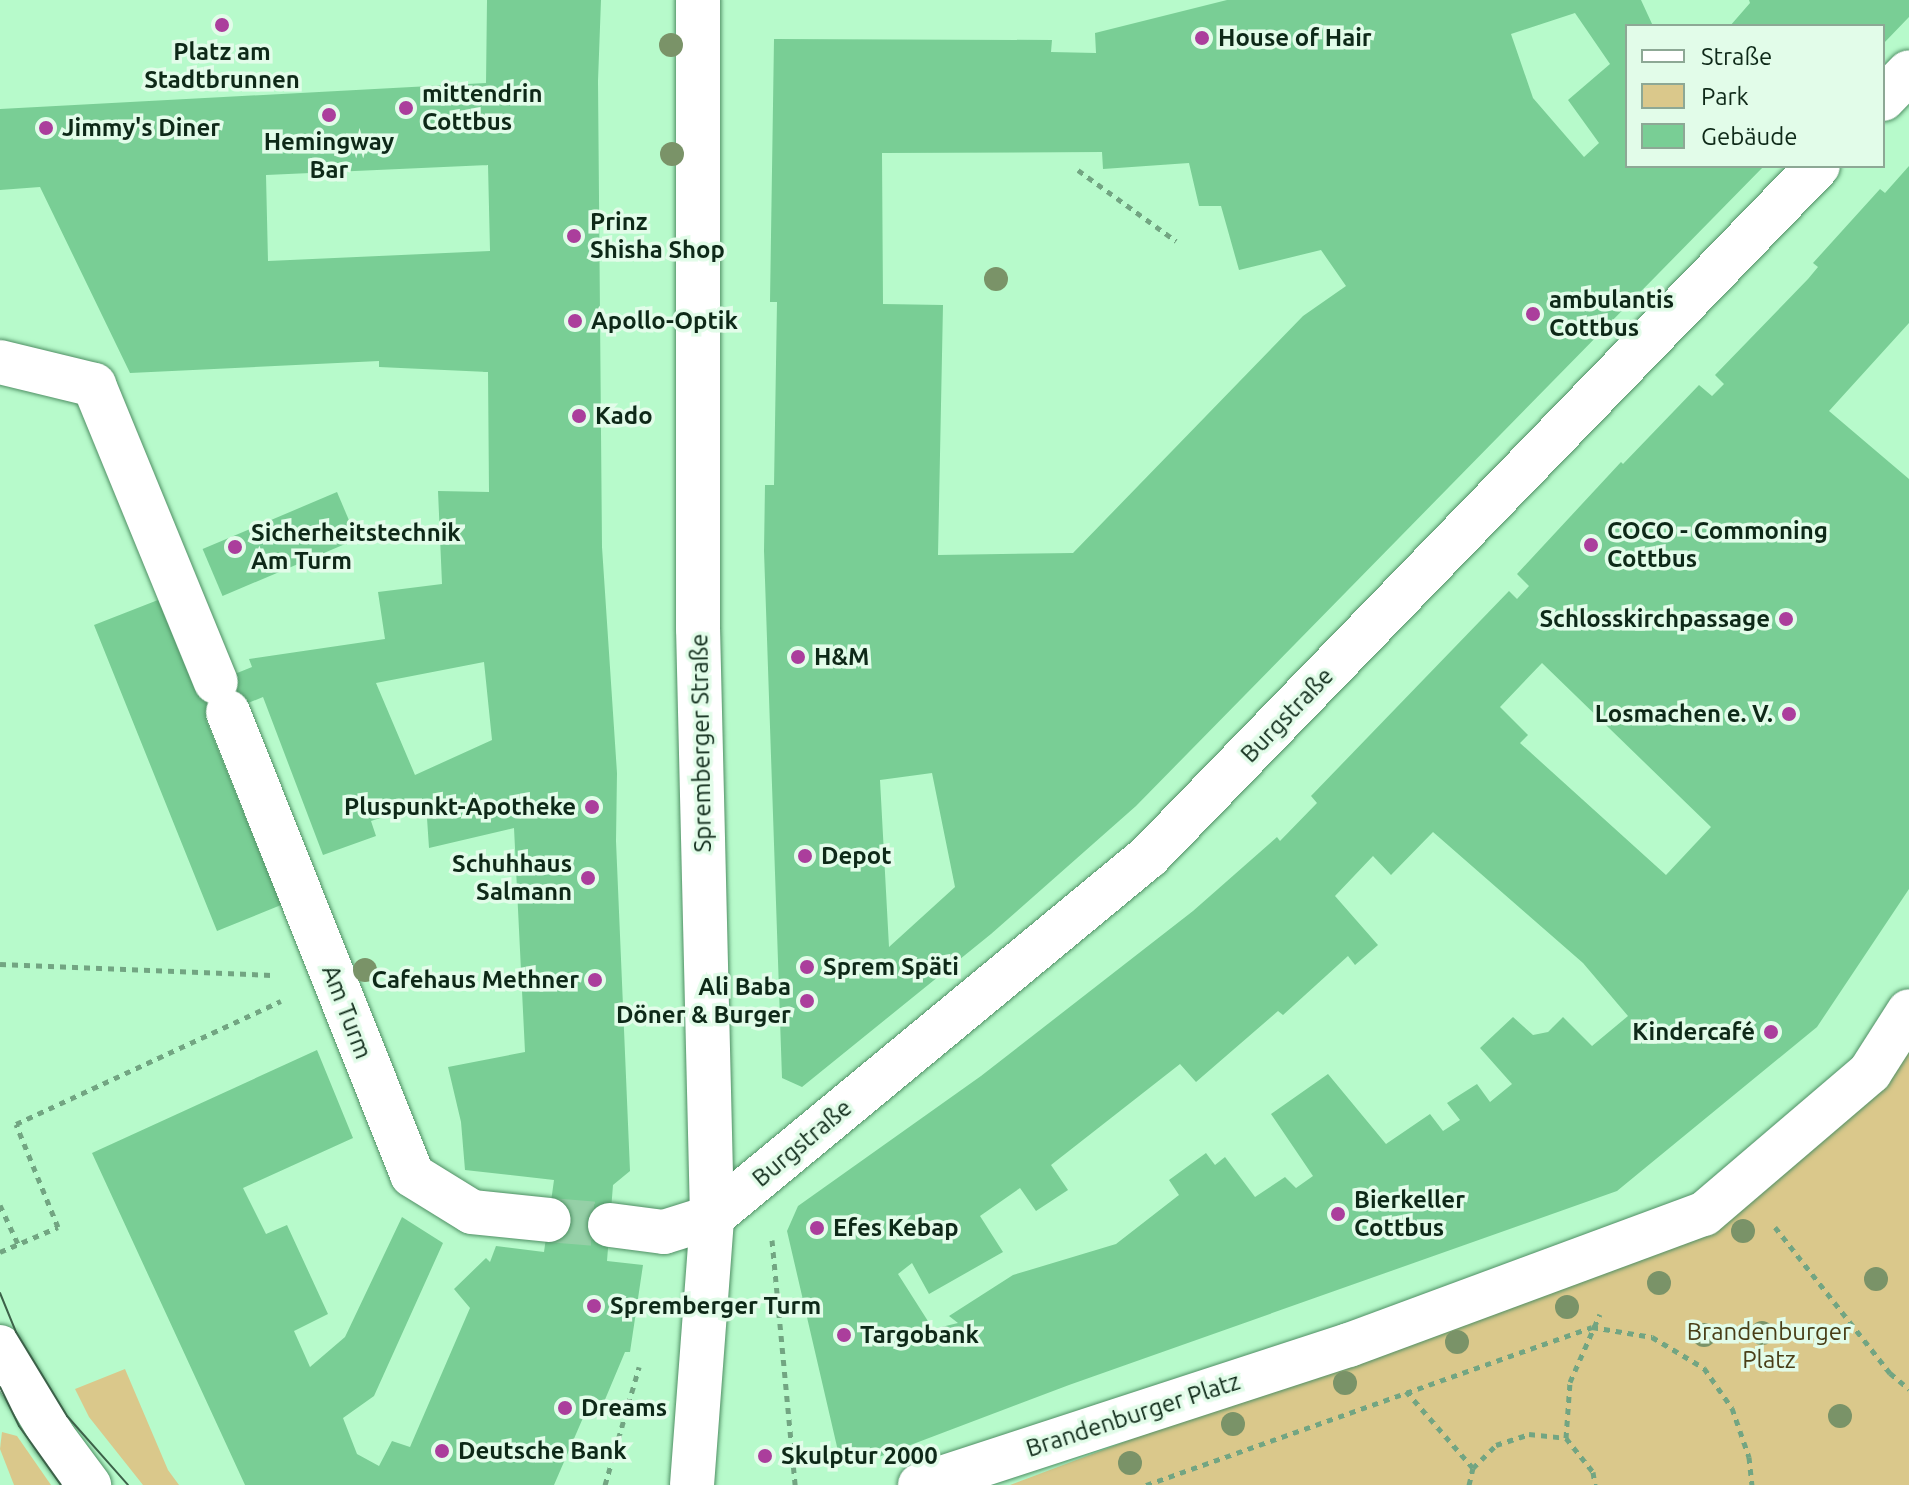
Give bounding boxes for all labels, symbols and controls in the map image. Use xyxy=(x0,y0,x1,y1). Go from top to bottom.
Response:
marker: Platz am Stadtbrunnen xyxy=(213,16,231,34)
place label: House of Hair xyxy=(1218,24,1372,52)
legend xyxy=(1625,24,1885,168)
marker: House of Hair xyxy=(1193,29,1211,47)
place label: Platz am Stadtbrunnen xyxy=(144,38,300,94)
text: Straße xyxy=(1701,43,1772,70)
place label: mittendrin Cottbus xyxy=(422,80,542,136)
text: Park xyxy=(1701,83,1749,110)
marker: mittendrin Cottbus xyxy=(397,99,415,117)
marker: Hemingway Bar xyxy=(320,106,338,124)
place label: Jimmy's Diner xyxy=(62,114,220,142)
marker: Jimmy's Diner xyxy=(37,119,55,137)
text: Gebäude xyxy=(1701,123,1798,150)
place label: Hemingway Bar xyxy=(264,128,394,184)
place label: Prinz Shisha Shop xyxy=(590,208,725,264)
marker: Prinz Shisha Shop xyxy=(565,227,583,245)
place label: ambulantis Cottbus xyxy=(1549,286,1674,342)
marker: ambulantis Cottbus xyxy=(1524,305,1542,323)
place label: Apollo-Optik xyxy=(591,307,738,335)
marker: Apollo-Optik xyxy=(566,312,584,330)
place label: Kado xyxy=(595,402,653,430)
marker: Kado xyxy=(570,407,588,425)
place label: COCO - Commoning Cottbus xyxy=(1607,517,1828,573)
place label: Sicherheitstechnik Am Turm xyxy=(251,519,461,575)
marker: COCO - Commoning Cottbus xyxy=(1582,536,1600,554)
marker: Sicherheitstechnik Am Turm xyxy=(226,538,244,556)
place label: Schlosskirchpassage xyxy=(1539,605,1770,633)
marker: Schlosskirchpassage xyxy=(1777,610,1795,628)
street label: Spremberger Straße xyxy=(685,633,717,853)
place label: H&M xyxy=(814,643,869,671)
marker: H&M xyxy=(789,648,807,666)
street label: Burgstraße xyxy=(1235,662,1339,768)
place label: Losmachen e. V. xyxy=(1595,700,1773,728)
marker: Losmachen e. V. xyxy=(1780,705,1798,723)
place label: Pluspunkt-Apotheke xyxy=(344,793,576,821)
marker: Pluspunkt-Apotheke xyxy=(583,798,601,816)
place label: Depot xyxy=(821,842,891,870)
marker: Depot xyxy=(796,847,814,865)
place label: Schuhhaus Salmann xyxy=(452,850,572,906)
marker: Schuhhaus Salmann xyxy=(579,869,597,887)
place label: Sprem Späti xyxy=(823,953,959,981)
marker: Sprem Späti xyxy=(798,958,816,976)
street label: Am Turm xyxy=(316,961,378,1063)
place label: Cafehaus Methner xyxy=(371,966,579,994)
marker: Cafehaus Methner xyxy=(586,971,604,989)
place label: Ali Baba Döner & Burger xyxy=(616,973,791,1029)
marker: Ali Baba Döner & Burger xyxy=(798,992,816,1010)
place label: Kindercafé xyxy=(1632,1018,1755,1046)
marker: Kindercafé xyxy=(1762,1023,1780,1041)
street label: Burgstraße xyxy=(746,1093,858,1193)
place label: Bierkeller Cottbus xyxy=(1354,1186,1465,1242)
marker: Bierkeller Cottbus xyxy=(1329,1205,1347,1223)
place label: Efes Kebap xyxy=(833,1214,959,1242)
marker: Efes Kebap xyxy=(808,1219,826,1237)
place label: Spremberger Turm xyxy=(610,1292,821,1320)
marker: Spremberger Turm xyxy=(585,1297,603,1315)
park label: Brandenburger Platz xyxy=(1687,1318,1851,1374)
place label: Targobank xyxy=(860,1321,979,1349)
marker: Targobank xyxy=(835,1326,853,1344)
street label: Brandenburger Platz xyxy=(1022,1367,1244,1463)
place label: Dreams xyxy=(581,1394,667,1422)
marker: Dreams xyxy=(556,1399,574,1417)
place label: Deutsche Bank xyxy=(458,1437,627,1465)
marker: Deutsche Bank xyxy=(433,1442,451,1460)
place label: Skulptur 2000 xyxy=(781,1442,938,1470)
marker: Skulptur 2000 xyxy=(756,1447,774,1465)

